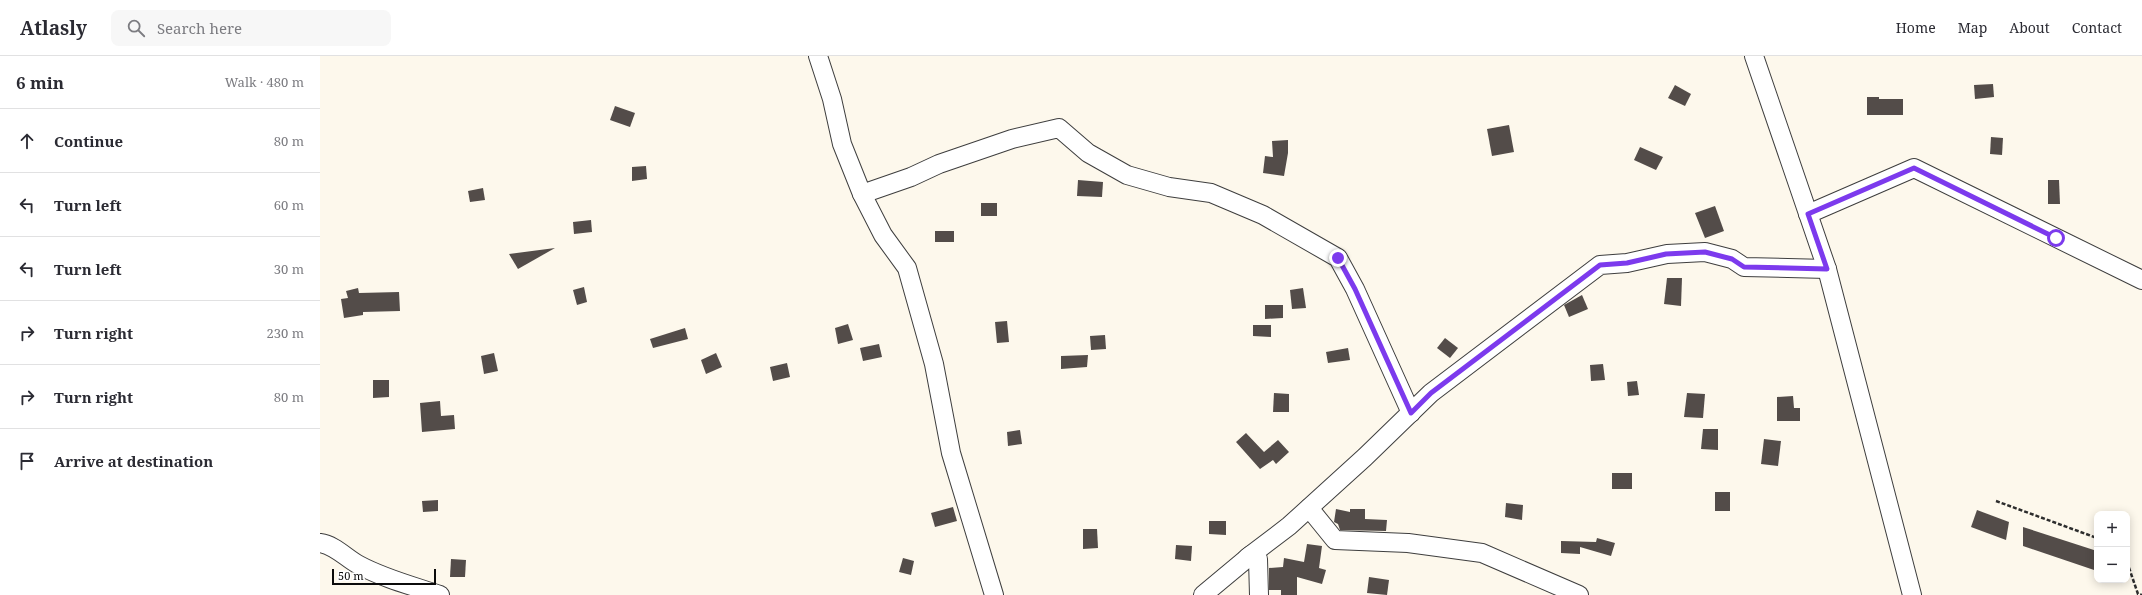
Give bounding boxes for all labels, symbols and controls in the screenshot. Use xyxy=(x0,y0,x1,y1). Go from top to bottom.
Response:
search box xyxy=(111,10,391,46)
text: Atlasly xyxy=(20,15,87,41)
icon: search xyxy=(125,17,147,39)
text: Search here xyxy=(157,18,242,38)
text: Home xyxy=(1896,18,1936,37)
text: Map xyxy=(1958,18,1987,37)
text: About xyxy=(2009,18,2050,37)
text: Contact xyxy=(2072,18,2122,37)
text: 6 min xyxy=(16,71,64,94)
text: Walk · 480 m xyxy=(225,73,304,91)
icon: ahead xyxy=(16,130,38,152)
text: Continue xyxy=(54,131,123,151)
text: 80 m xyxy=(274,132,304,150)
icon: left xyxy=(16,194,38,216)
text: Turn left xyxy=(54,195,122,215)
text: 60 m xyxy=(274,196,304,214)
route start xyxy=(2047,229,2065,247)
route end xyxy=(1329,249,1347,267)
icon: left xyxy=(16,258,38,280)
text: Turn left xyxy=(54,259,122,279)
text: 30 m xyxy=(274,260,304,278)
icon: right xyxy=(16,322,38,344)
text: Turn right xyxy=(54,323,133,343)
text: 230 m xyxy=(267,324,304,342)
icon: right xyxy=(16,386,38,408)
text: Turn right xyxy=(54,387,133,407)
text: 80 m xyxy=(274,388,304,406)
icon: arrive xyxy=(16,450,38,472)
text: Arrive at destination xyxy=(54,451,213,471)
map controls xyxy=(2094,511,2130,583)
button: + xyxy=(2094,511,2130,547)
button: − xyxy=(2094,547,2130,583)
scale bar xyxy=(332,567,436,586)
text: 50 m xyxy=(338,568,364,583)

